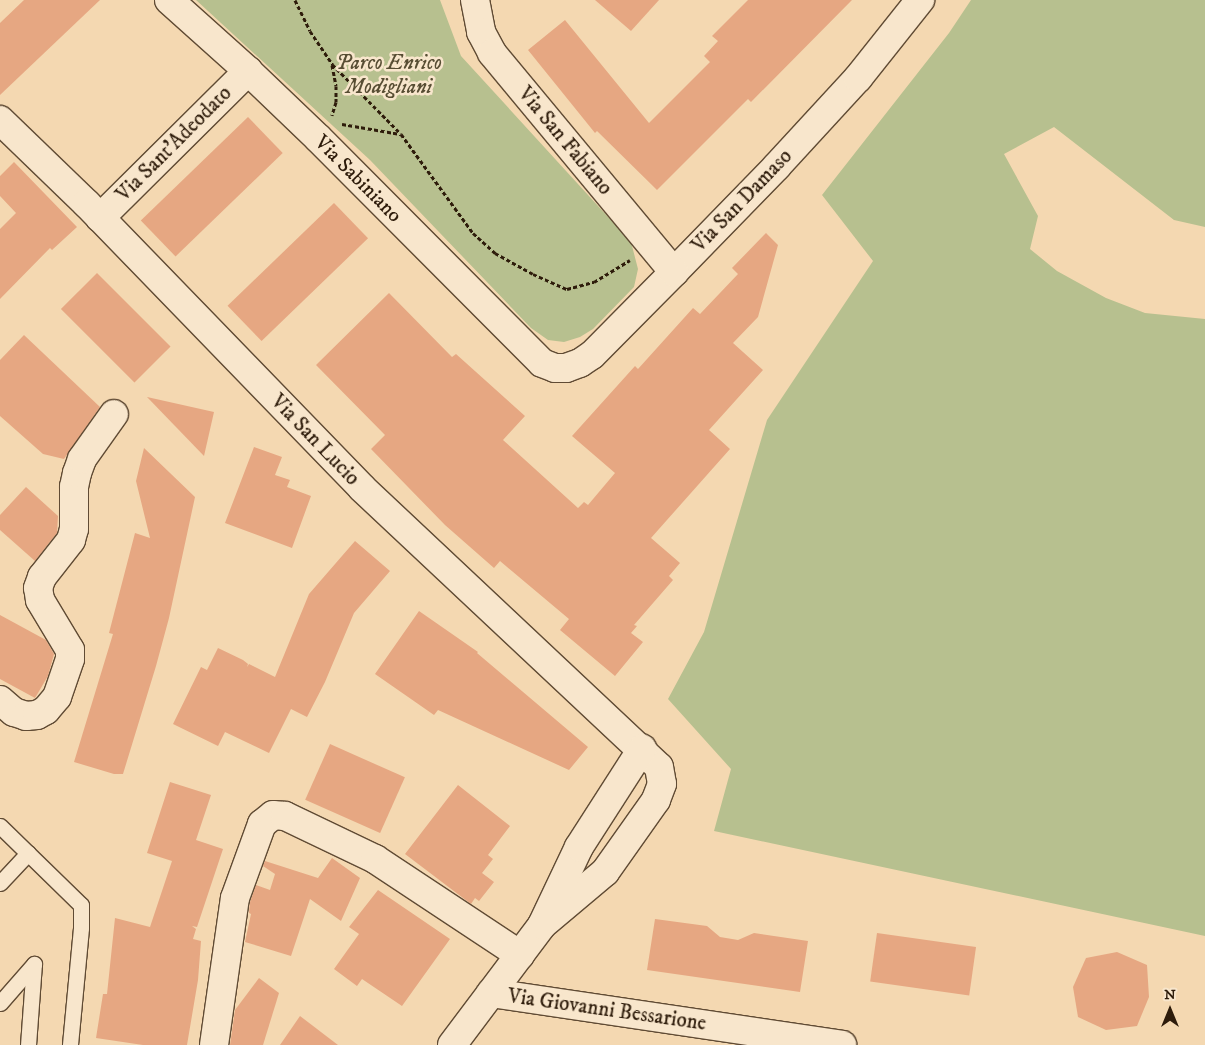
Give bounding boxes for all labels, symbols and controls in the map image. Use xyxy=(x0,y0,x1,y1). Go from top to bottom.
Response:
park label: Parco Enrico Modigliani xyxy=(336,50,442,100)
street label: Via Sant'Adeodato xyxy=(111,81,237,207)
street label: Via San Fabiano xyxy=(512,82,618,200)
street label: Via Sabiniano xyxy=(309,130,407,228)
street label: Via San Damaso xyxy=(686,144,798,258)
street label: Via San Lucio xyxy=(265,389,365,491)
street label: Via Giovanni Bessarione xyxy=(506,984,708,1036)
north arrow xyxy=(1145,985,1195,1035)
text: N xyxy=(1164,986,1176,1004)

